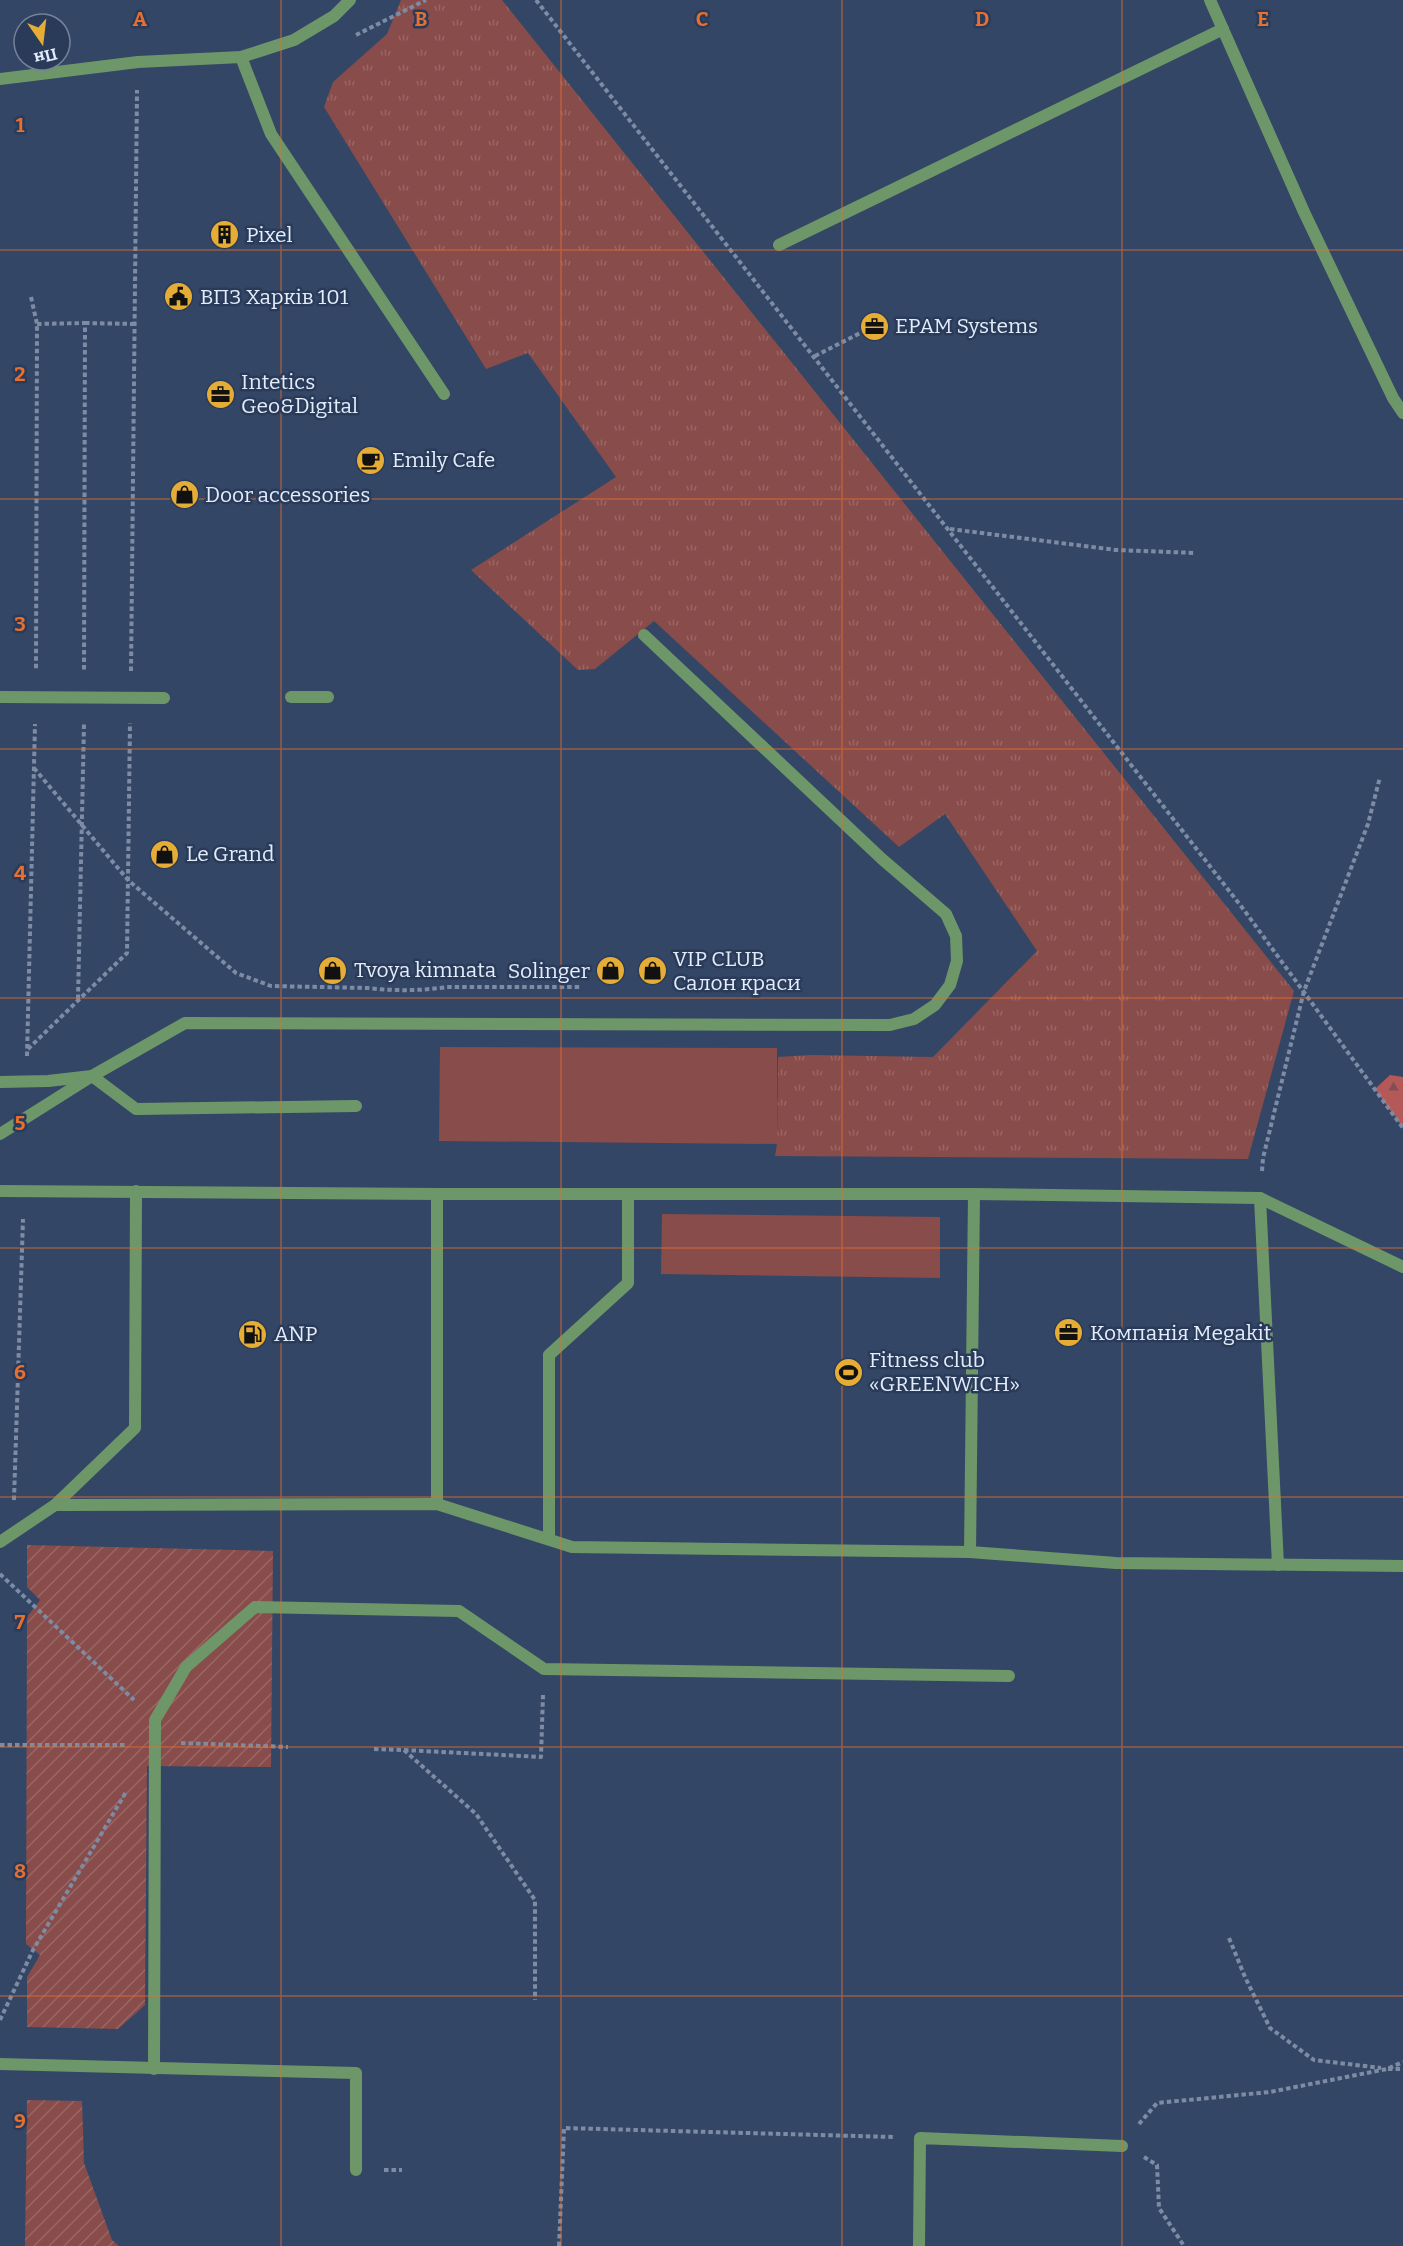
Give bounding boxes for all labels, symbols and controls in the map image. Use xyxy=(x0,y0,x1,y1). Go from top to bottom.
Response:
text: A xyxy=(133,7,148,31)
text: B xyxy=(415,7,428,31)
text: C xyxy=(696,7,708,31)
text: D xyxy=(975,7,989,31)
text: E xyxy=(1257,7,1269,31)
north arrow xyxy=(12,12,72,72)
text: Пн xyxy=(32,44,59,68)
text: 1 xyxy=(16,113,25,137)
building icon: Pixel xyxy=(209,219,241,251)
place label: Pixel xyxy=(246,222,293,248)
public building icon: ВПЗ Харків 101 xyxy=(163,281,195,313)
place label: ВПЗ Харків 101 xyxy=(200,284,349,310)
office icon: EPAM Systems xyxy=(858,310,890,342)
place label: EPAM Systems xyxy=(895,313,1038,339)
text: 2 xyxy=(14,362,26,386)
place label: Intetics Geo&Digital xyxy=(241,369,358,419)
office icon: Intetics Geo&Digital xyxy=(204,378,236,410)
cafe icon: Emily Cafe xyxy=(355,444,387,476)
place label: Emily Cafe xyxy=(392,447,495,473)
shop icon: Door accessories xyxy=(168,479,200,511)
place label: Door accessories xyxy=(205,482,370,508)
text: 3 xyxy=(14,612,26,636)
shop icon: Le Grand xyxy=(149,838,181,870)
place label: Le Grand xyxy=(186,841,274,867)
text: 4 xyxy=(14,861,26,885)
place label: VIP CLUB Салон краси xyxy=(673,946,801,996)
shop icon: Tvoya kimnata xyxy=(317,954,349,986)
shop icon: Solinger xyxy=(595,955,627,987)
shop icon: VIP CLUB Салон краси xyxy=(636,955,668,987)
place label: Tvoya kimnata xyxy=(354,957,497,983)
place label: Solinger xyxy=(508,958,590,984)
text: 5 xyxy=(15,1111,26,1135)
office icon: Компанія Megakit xyxy=(1053,1317,1085,1349)
fuel station icon: ANP xyxy=(237,1318,269,1350)
place label: Компанія Megakit xyxy=(1090,1320,1272,1346)
place label: ANP xyxy=(274,1321,317,1347)
place label: Fitness club «GREENWICH» xyxy=(869,1347,1020,1397)
sports icon: Fitness club «GREENWICH» xyxy=(832,1356,864,1388)
text: 6 xyxy=(14,1360,26,1384)
text: 7 xyxy=(15,1610,26,1634)
text: 8 xyxy=(14,1859,26,1883)
text: 9 xyxy=(14,2109,26,2133)

